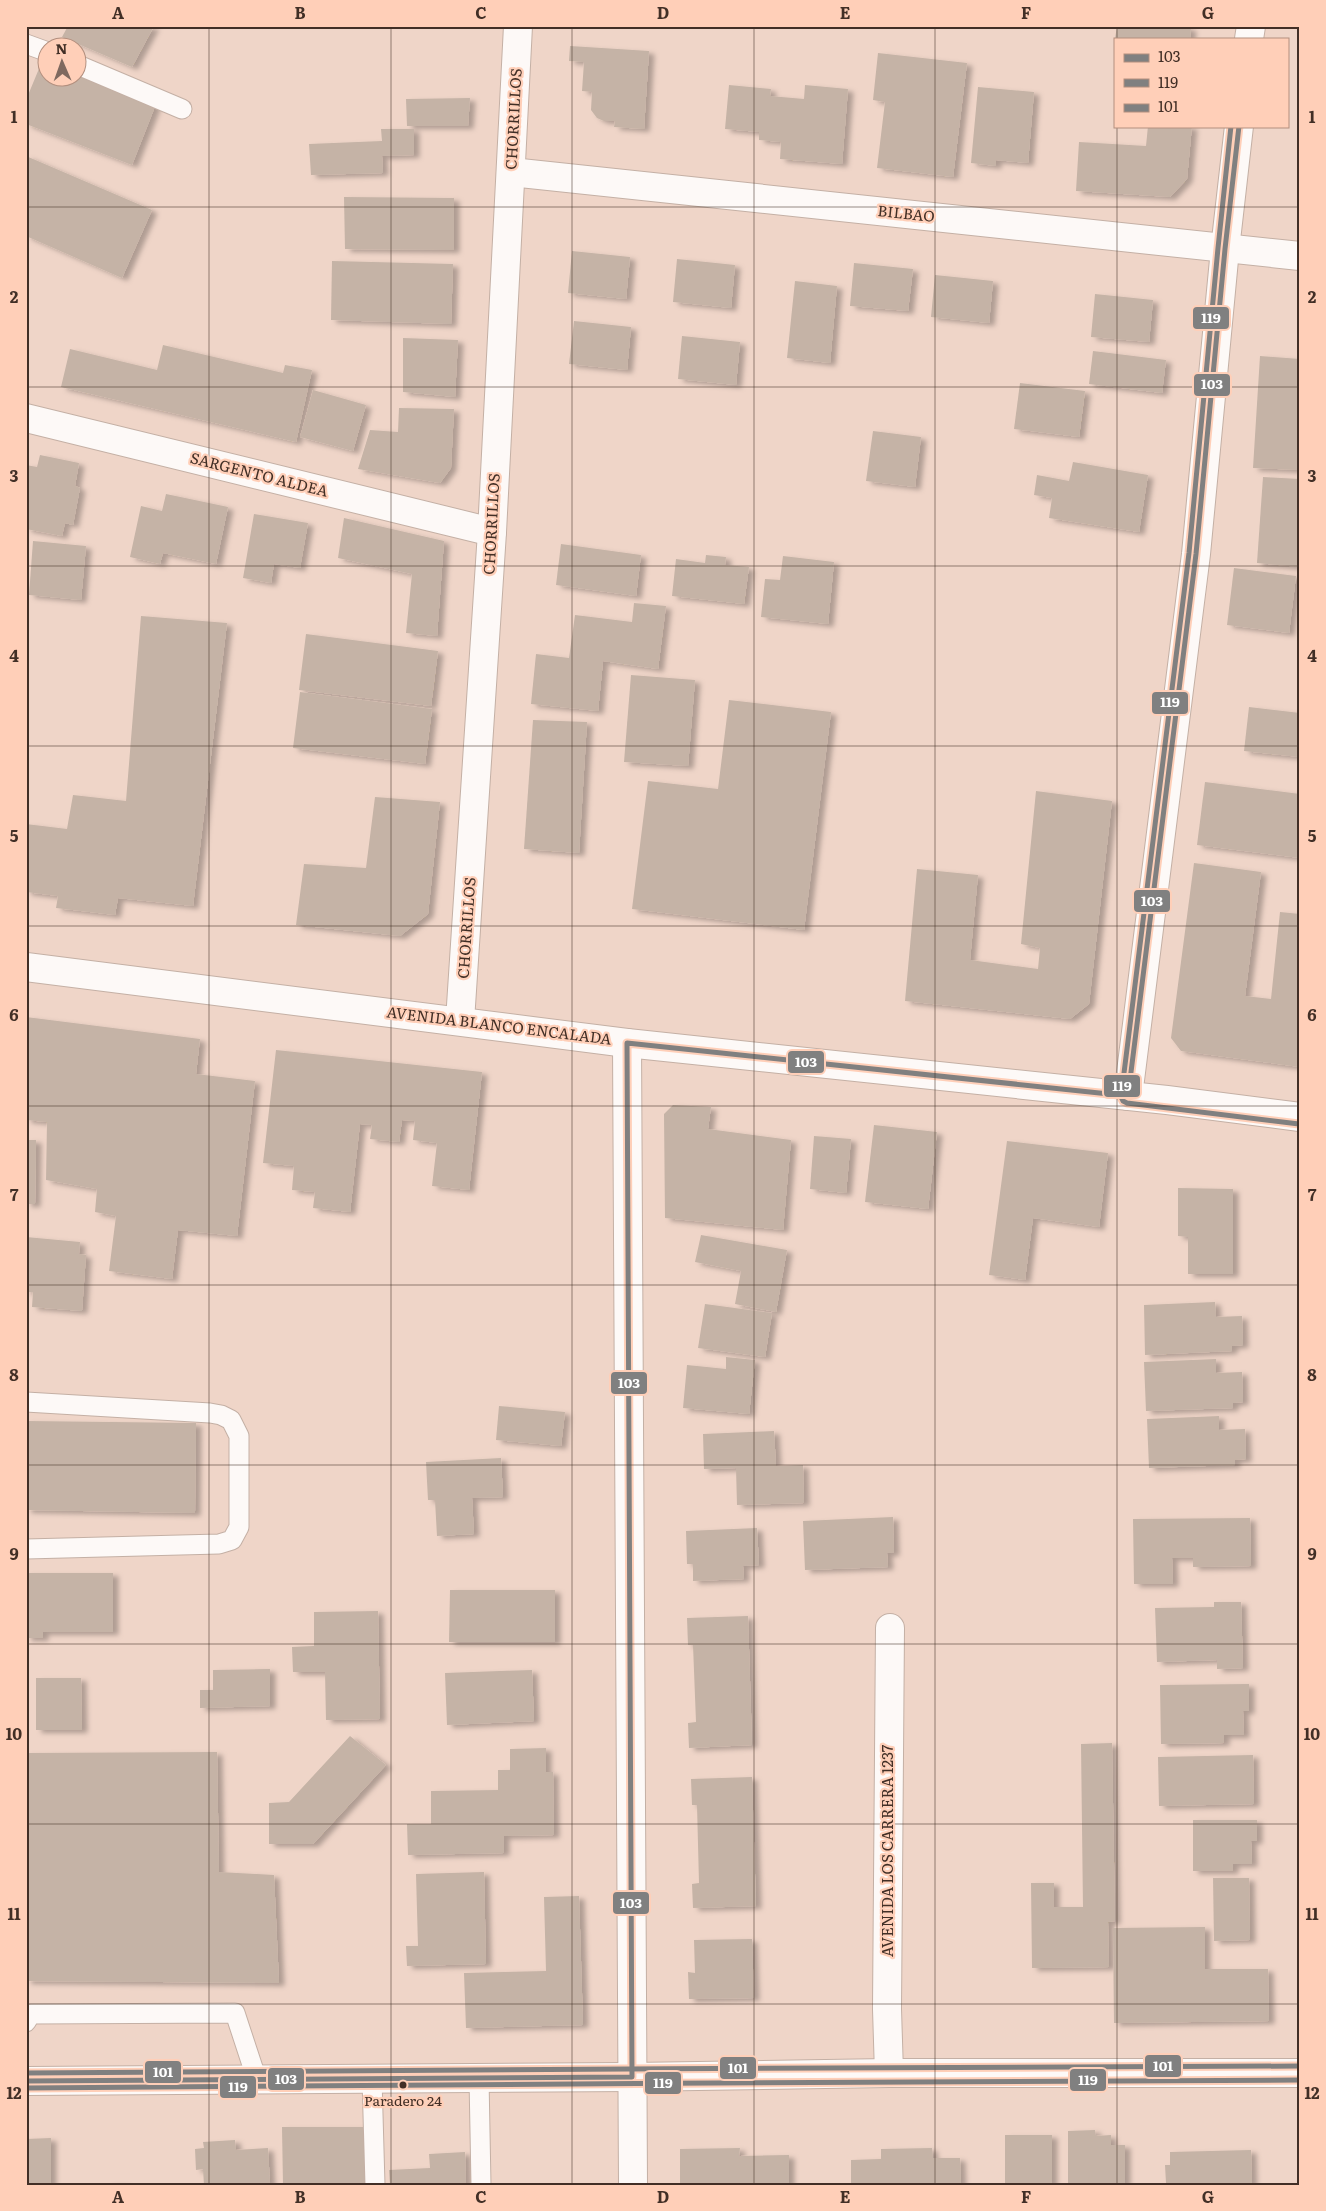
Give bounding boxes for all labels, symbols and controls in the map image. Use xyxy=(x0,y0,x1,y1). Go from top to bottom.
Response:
text: A xyxy=(112,0,124,24)
text: B xyxy=(294,0,306,24)
text: C xyxy=(475,0,487,24)
text: D xyxy=(657,0,669,24)
text: E xyxy=(840,0,851,24)
text: F xyxy=(1021,0,1031,24)
text: G xyxy=(1202,0,1214,24)
north arrow xyxy=(38,38,88,88)
text: N xyxy=(55,38,68,58)
legend xyxy=(1114,38,1288,128)
text: 103 xyxy=(1158,44,1181,67)
street label: CHORRILLOS xyxy=(498,68,527,170)
text: 119 xyxy=(1158,70,1178,93)
text: 101 xyxy=(1158,94,1179,117)
text: 1 xyxy=(11,104,18,128)
text: 1 xyxy=(1309,104,1316,128)
street label: BILBAO xyxy=(876,198,936,227)
text: 2 xyxy=(10,284,19,308)
text: 2 xyxy=(1308,284,1317,308)
line badge: 119 xyxy=(1192,306,1230,330)
text: 119 xyxy=(1201,307,1221,327)
line badge: 103 xyxy=(1193,373,1231,397)
text: 103 xyxy=(1201,373,1223,393)
street label: SARGENTO ALDEA xyxy=(188,445,331,502)
text: 3 xyxy=(10,463,19,487)
text: 3 xyxy=(1308,463,1317,487)
street label: CHORRILLOS xyxy=(476,473,505,575)
text: 4 xyxy=(9,643,19,667)
text: 4 xyxy=(1307,643,1317,667)
line badge: 119 xyxy=(1151,691,1189,715)
text: 119 xyxy=(1160,691,1180,711)
text: 5 xyxy=(10,823,19,847)
text: 5 xyxy=(1308,823,1317,847)
street label: CHORRILLOS xyxy=(450,876,481,979)
line badge: 103 xyxy=(1133,889,1171,913)
text: 103 xyxy=(1141,890,1163,910)
street label: AVENIDA BLANCO ENCALADA xyxy=(385,999,613,1050)
text: 6 xyxy=(9,1002,19,1026)
text: 6 xyxy=(1307,1002,1317,1026)
line badge: 103 xyxy=(787,1050,825,1074)
text: 103 xyxy=(795,1051,817,1071)
line badge: 119 xyxy=(1103,1074,1141,1098)
text: 119 xyxy=(1112,1075,1132,1095)
text: 7 xyxy=(10,1182,19,1206)
text: 7 xyxy=(1308,1182,1317,1206)
text: 8 xyxy=(9,1362,19,1386)
text: 8 xyxy=(1307,1362,1317,1386)
line badge: 103 xyxy=(610,1371,648,1395)
text: 103 xyxy=(618,1372,640,1392)
text: 9 xyxy=(9,1541,19,1565)
text: 9 xyxy=(1307,1541,1317,1565)
text: 10 xyxy=(6,1721,22,1745)
text: 10 xyxy=(1304,1721,1320,1745)
street label: AVENIDA LOS CARRERA 1237 xyxy=(875,1744,898,1957)
line badge: 103 xyxy=(612,1891,650,1915)
text: 103 xyxy=(620,1892,642,1912)
text: 11 xyxy=(7,1901,21,1925)
text: 11 xyxy=(1305,1901,1319,1925)
line badge: 101 xyxy=(1144,2054,1182,2078)
text: 101 xyxy=(1153,2055,1173,2075)
line badge: 101 xyxy=(719,2056,757,2080)
text: 101 xyxy=(728,2057,748,2077)
line badge: 101 xyxy=(144,2060,182,2084)
text: 101 xyxy=(153,2061,173,2081)
line badge: 103 xyxy=(267,2067,305,2091)
text: 103 xyxy=(275,2068,297,2088)
line badge: 119 xyxy=(1069,2068,1107,2092)
text: 119 xyxy=(1078,2069,1098,2089)
line badge: 119 xyxy=(644,2071,682,2095)
text: 119 xyxy=(653,2072,673,2092)
line badge: 119 xyxy=(219,2075,257,2099)
text: 119 xyxy=(228,2076,248,2096)
text: 12 xyxy=(6,2080,22,2104)
marker: Paradero 24 xyxy=(398,2080,408,2090)
text: 12 xyxy=(1304,2080,1320,2104)
place label: Paradero 24 xyxy=(364,2090,442,2110)
text: A xyxy=(112,2184,124,2208)
text: B xyxy=(294,2184,306,2208)
text: C xyxy=(475,2184,487,2208)
text: D xyxy=(657,2184,669,2208)
text: E xyxy=(840,2184,851,2208)
text: F xyxy=(1021,2184,1031,2208)
text: G xyxy=(1202,2184,1214,2208)

